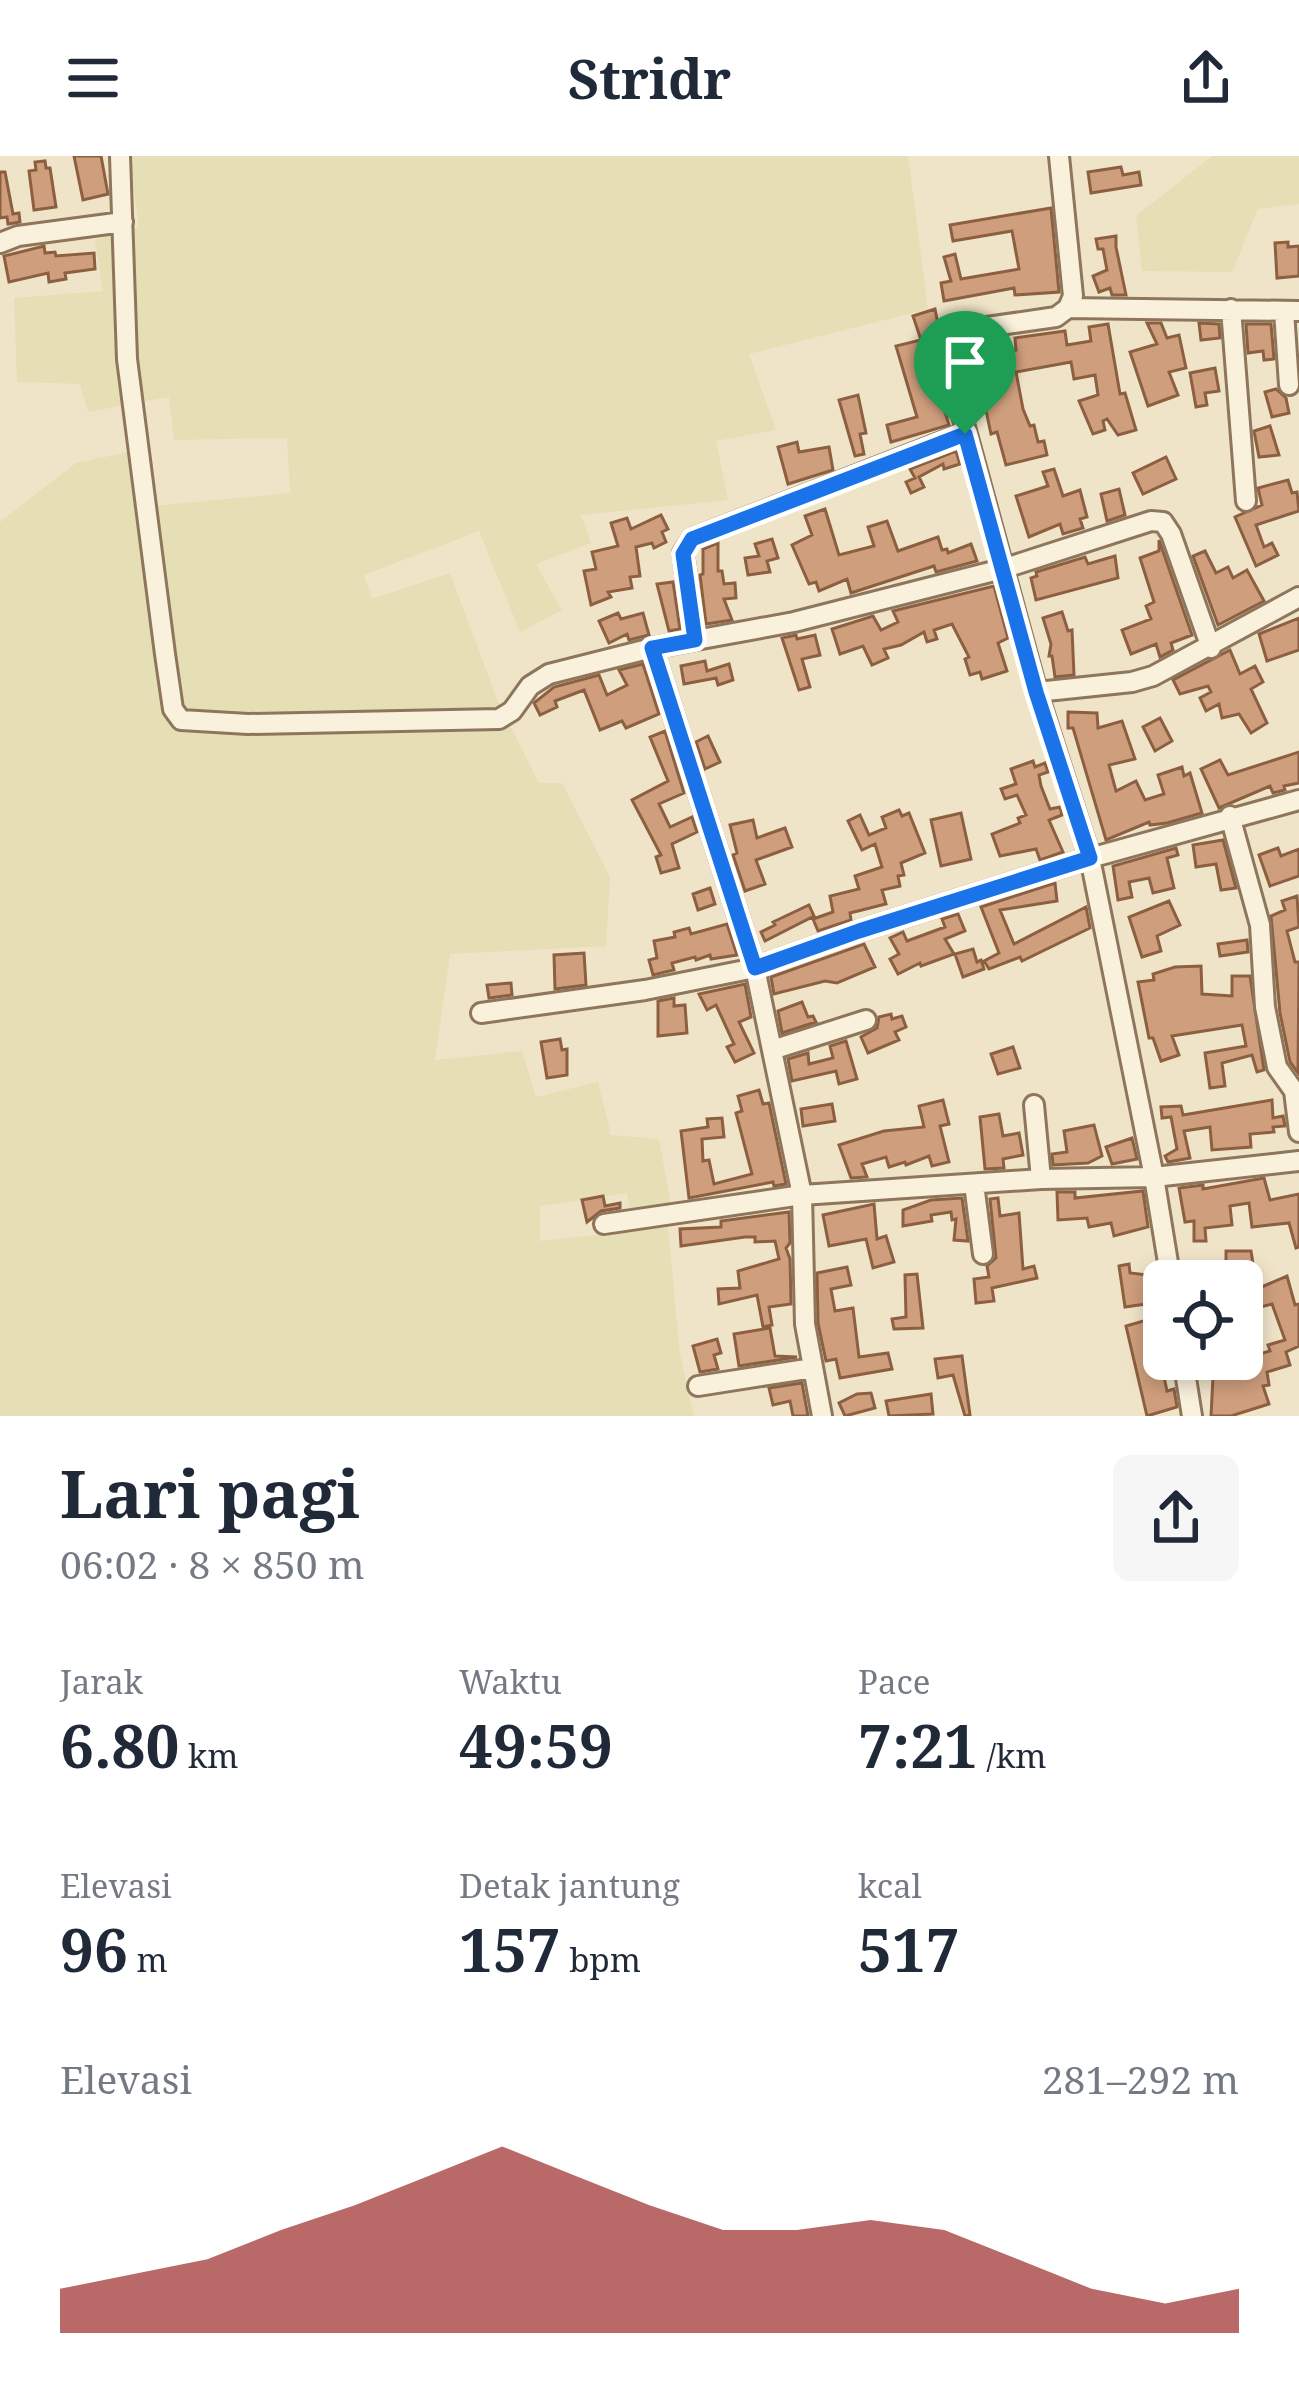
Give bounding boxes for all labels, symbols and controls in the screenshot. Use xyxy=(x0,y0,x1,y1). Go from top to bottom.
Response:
text: Stridr xyxy=(568,41,731,115)
icon: menu xyxy=(60,45,126,111)
icon: share xyxy=(1173,45,1239,111)
pin xyxy=(914,311,1016,434)
icon: arrive xyxy=(932,329,998,395)
map controls xyxy=(1143,1260,1263,1380)
button: locate xyxy=(1143,1260,1263,1380)
text: Lari pagi xyxy=(60,1447,360,1537)
button: share xyxy=(1113,1455,1239,1581)
text: 06:02 · 8 × 850 m xyxy=(60,1537,365,1590)
text: Jarak xyxy=(60,1659,143,1704)
text: Waktu xyxy=(459,1659,562,1704)
text: Pace xyxy=(858,1659,930,1704)
text: 6.80 xyxy=(60,1704,179,1786)
text: 49:59 xyxy=(459,1704,613,1786)
text: 7:21 xyxy=(858,1704,978,1786)
text: km xyxy=(179,1733,238,1778)
text: /km xyxy=(978,1733,1047,1778)
text: Elevasi xyxy=(60,1863,172,1908)
text: Detak jantung xyxy=(459,1863,680,1908)
text: kcal xyxy=(858,1863,922,1908)
text: 96 xyxy=(60,1908,128,1990)
text: 157 xyxy=(459,1908,561,1990)
text: 517 xyxy=(858,1908,960,1990)
text: m xyxy=(128,1937,168,1982)
text: bpm xyxy=(561,1937,641,1982)
text: Elevasi xyxy=(60,2052,192,2105)
text: 281–292 m xyxy=(1042,2052,1239,2105)

